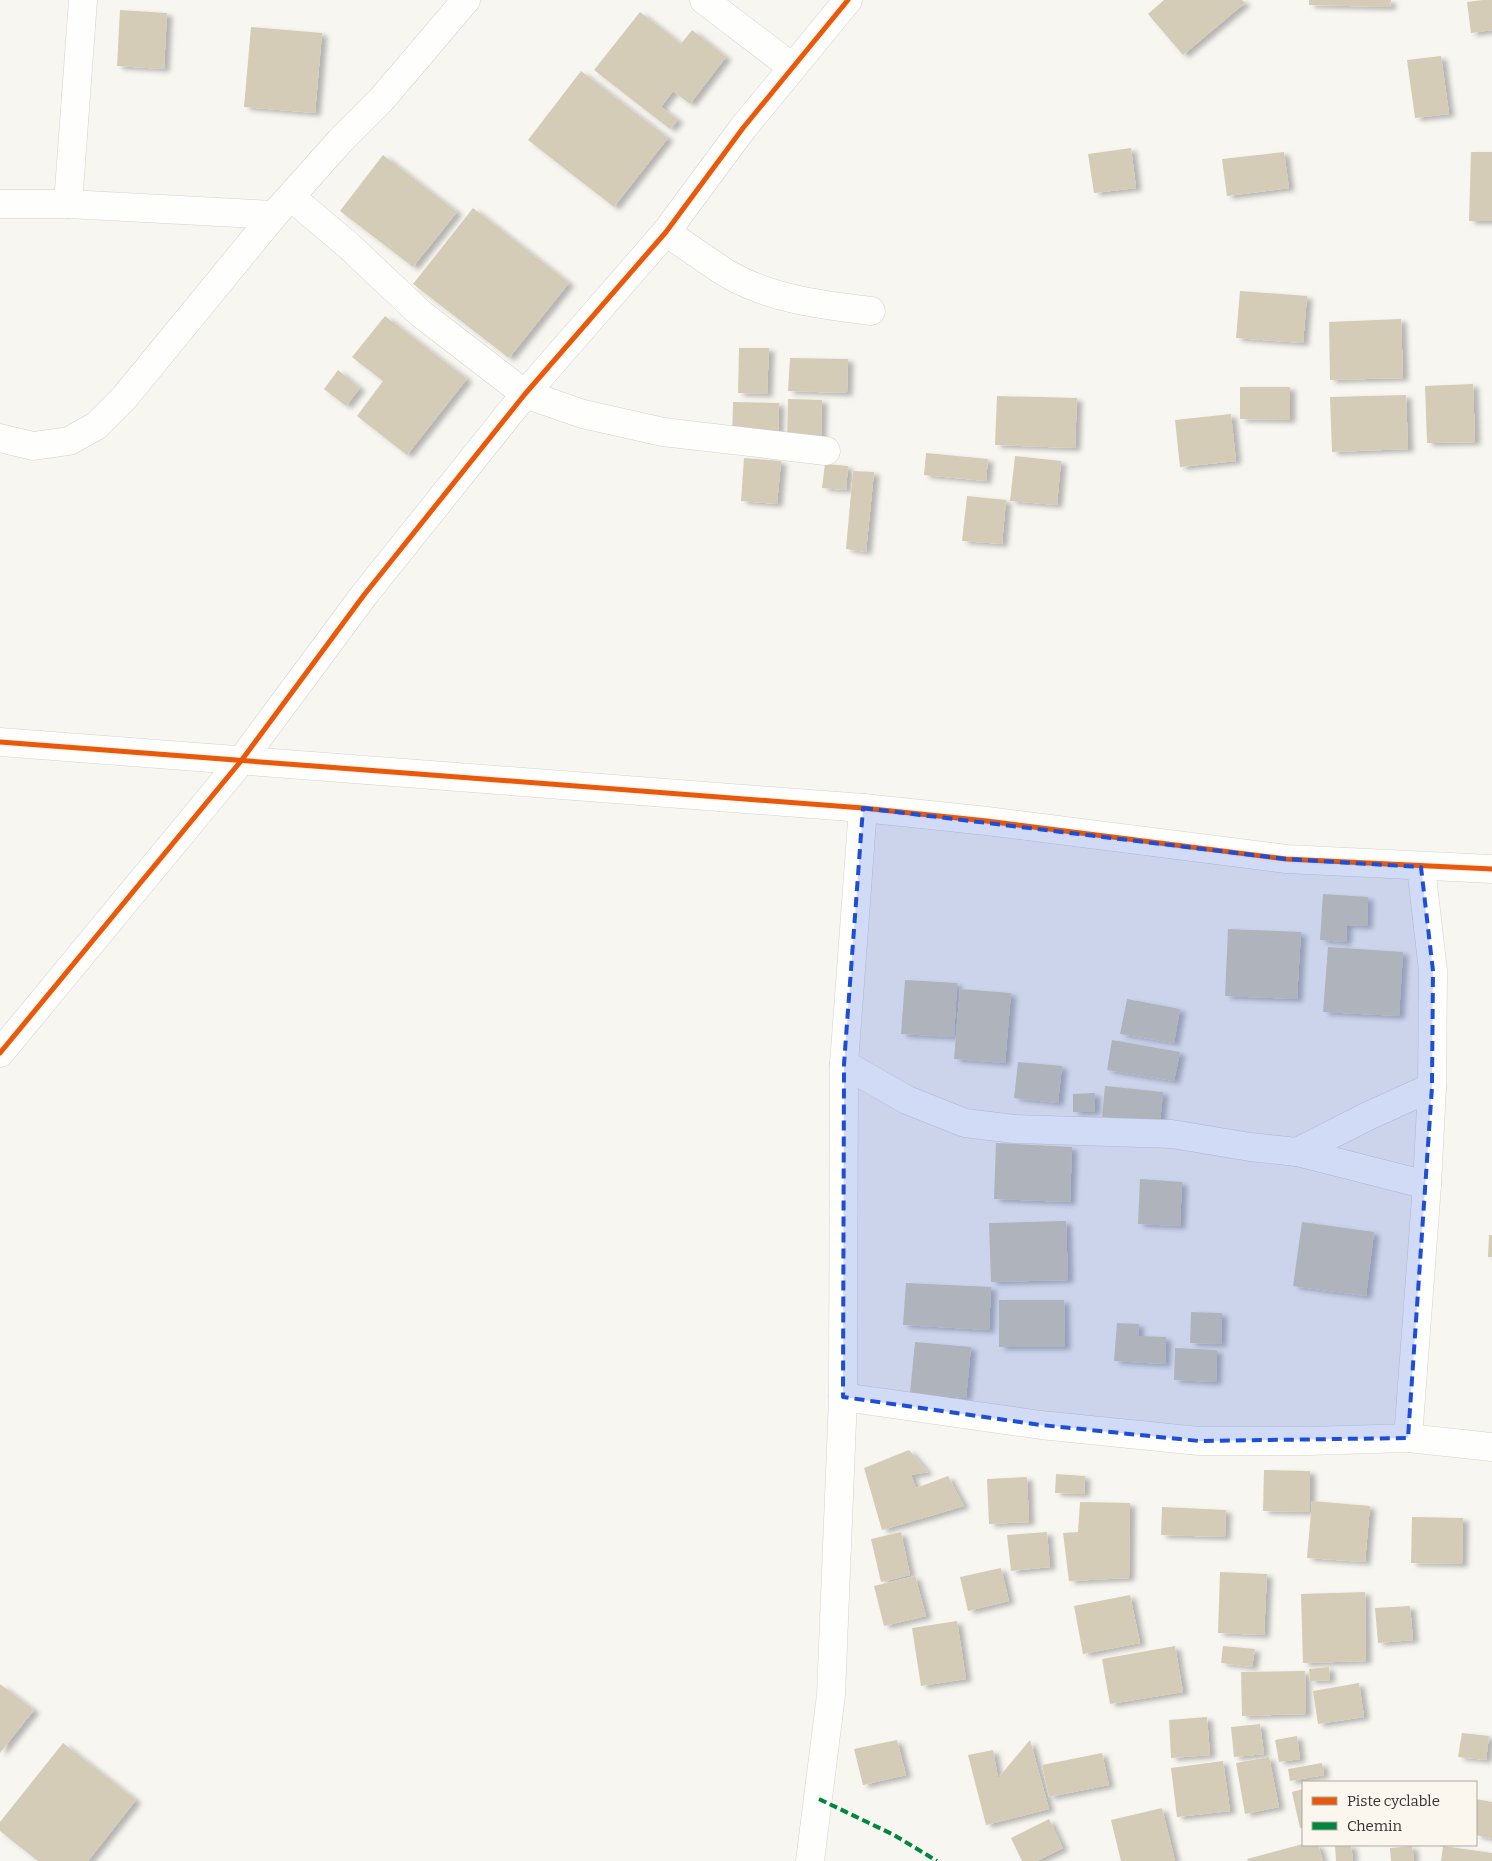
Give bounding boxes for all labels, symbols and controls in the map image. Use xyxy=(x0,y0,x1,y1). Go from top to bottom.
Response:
legend xyxy=(1302,1781,1477,1846)
text: Piste cyclable xyxy=(1347,1792,1440,1810)
text: Chemin xyxy=(1347,1817,1403,1835)

